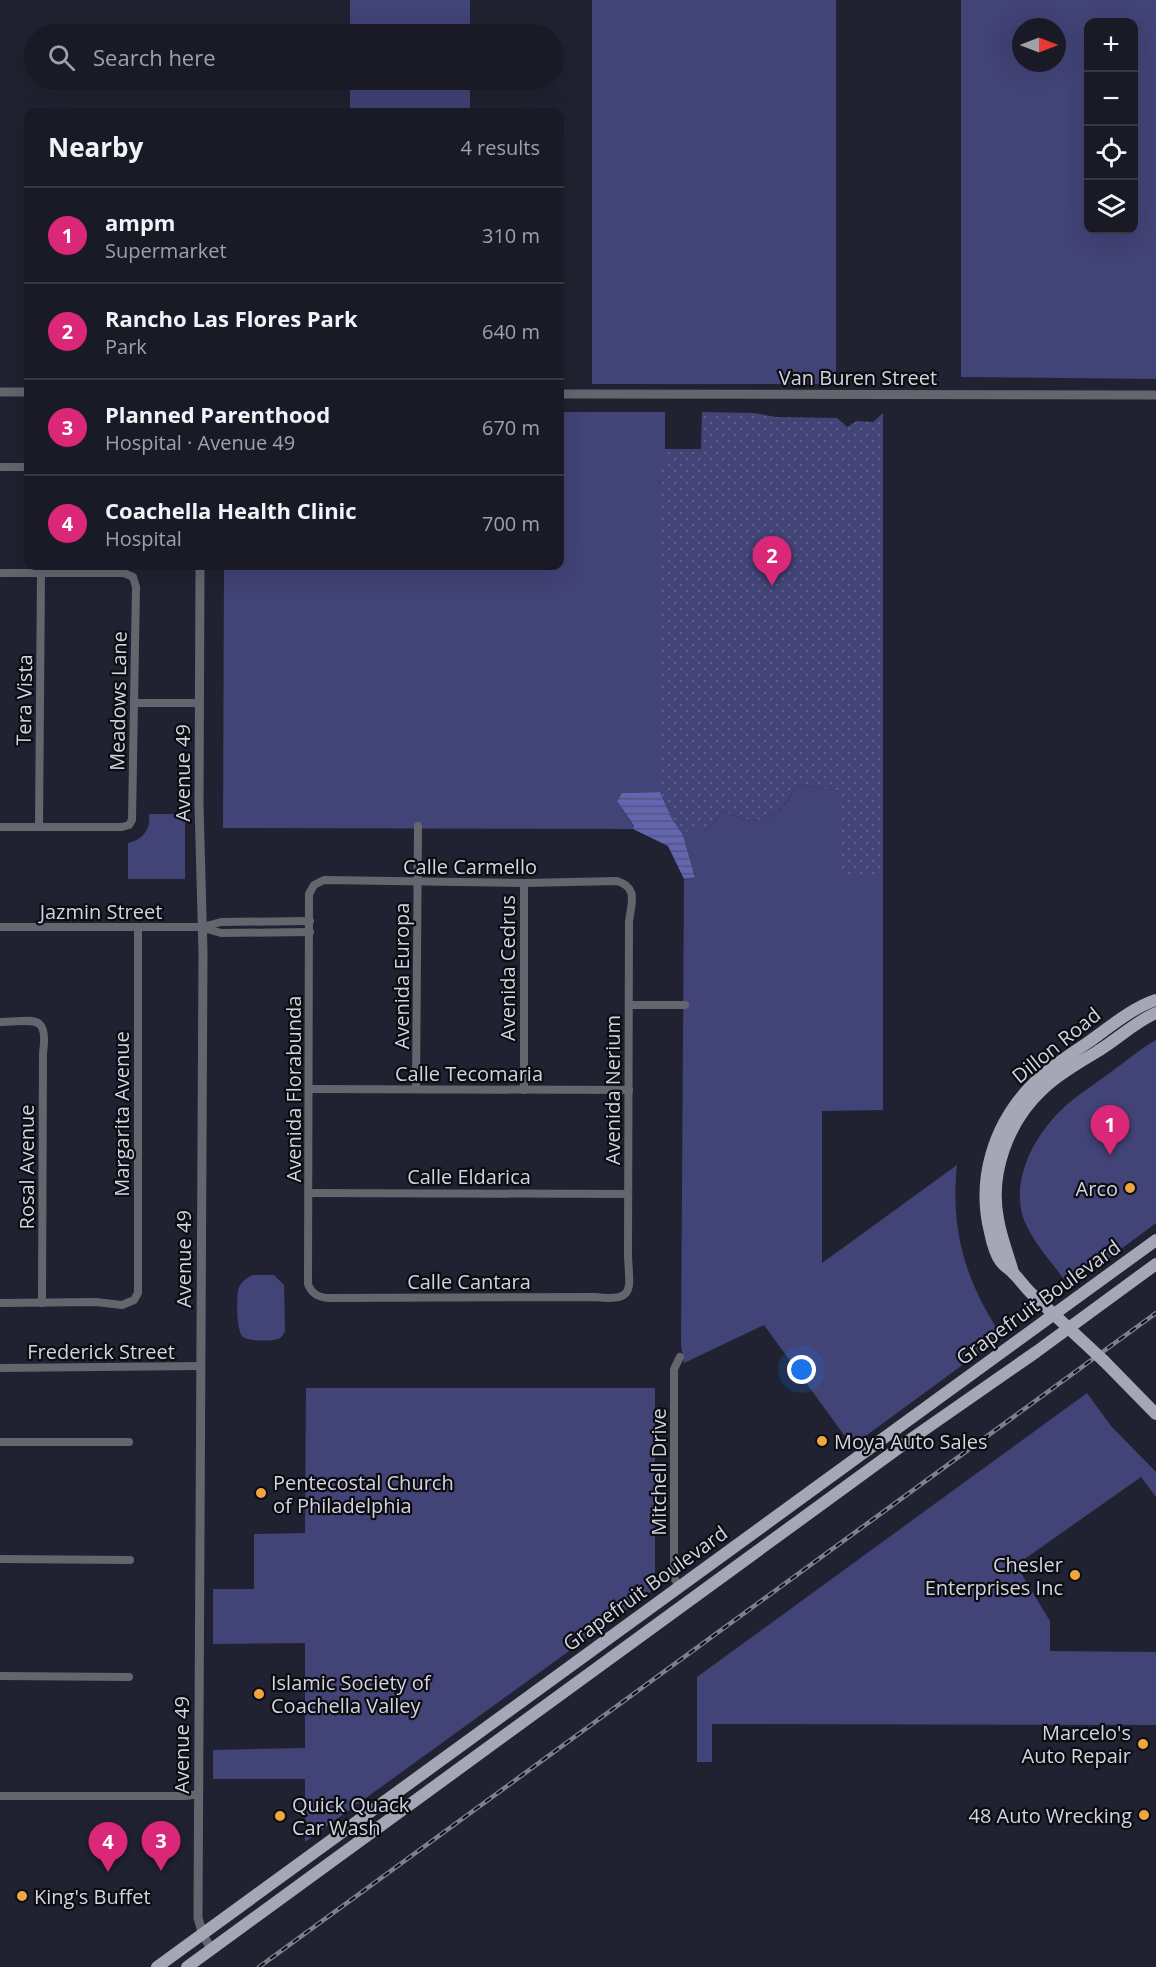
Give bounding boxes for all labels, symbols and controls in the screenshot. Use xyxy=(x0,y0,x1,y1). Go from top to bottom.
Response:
north arrow xyxy=(1012,18,1066,72)
map controls xyxy=(1084,18,1138,234)
button: + xyxy=(1084,18,1138,72)
search box xyxy=(24,24,564,90)
icon: search xyxy=(45,41,78,74)
text: Search here xyxy=(93,42,216,72)
button: − xyxy=(1084,72,1138,126)
button: locate xyxy=(1084,126,1138,180)
text: Nearby xyxy=(48,129,143,165)
text: 4 results xyxy=(460,134,540,161)
button: layers xyxy=(1084,180,1138,234)
text: ampm xyxy=(105,207,175,237)
text: 1 xyxy=(62,222,73,249)
text: 310 m xyxy=(482,222,540,249)
text: Supermarket xyxy=(105,237,227,264)
text: Rancho Las Flores Park xyxy=(105,303,358,333)
text: 2 xyxy=(62,318,73,345)
text: 640 m xyxy=(482,318,540,345)
text: Park xyxy=(105,333,147,360)
street label: Van Buren Street xyxy=(779,364,937,391)
text: Planned Parenthood xyxy=(105,399,330,429)
text: 3 xyxy=(62,414,73,441)
text: 670 m xyxy=(482,414,540,441)
text: Hospital · Avenue 49 xyxy=(105,429,295,456)
text: Coachella Health Clinic xyxy=(105,495,357,525)
text: 4 xyxy=(62,510,73,537)
text: 700 m xyxy=(482,510,540,537)
text: Hospital xyxy=(105,525,182,552)
pin: 2 xyxy=(752,536,792,586)
street label: Meadows Lane xyxy=(103,631,133,771)
street label: Tera Vista xyxy=(10,654,38,746)
street label: Avenue 49 xyxy=(169,724,196,822)
street label: Calle Carmello xyxy=(403,853,537,880)
street label: Avenida Cedrus xyxy=(494,895,521,1041)
street label: Jazmin Street xyxy=(38,898,162,925)
street label: Avenida Europa xyxy=(388,903,415,1049)
street label: Avenida Florabunda xyxy=(280,996,307,1182)
street label: Dillon Road xyxy=(1006,1001,1106,1089)
street label: Avenida Nerium xyxy=(599,1015,626,1165)
street label: Margarita Avenue xyxy=(108,1031,135,1197)
street label: Calle Tecomaria xyxy=(395,1060,543,1087)
street label: Rosal Avenue xyxy=(13,1105,40,1229)
pin: 1 xyxy=(1090,1106,1130,1155)
street label: Calle Eldarica xyxy=(407,1163,531,1190)
place label: Arco xyxy=(1076,1175,1118,1202)
marker: Arco xyxy=(1123,1181,1137,1195)
street label: Avenue 49 xyxy=(170,1210,197,1308)
street label: Grapefruit Boulevard xyxy=(950,1233,1126,1371)
street label: Calle Cantara xyxy=(407,1268,531,1295)
street label: Frederick Street xyxy=(27,1338,175,1365)
your location xyxy=(787,1355,816,1384)
street label: Mitchell Drive xyxy=(645,1408,672,1536)
place label: Moya Auto Sales xyxy=(834,1428,988,1455)
marker: Moya Auto Sales xyxy=(815,1434,829,1448)
place label: Pentecostal Church of Philadelphia xyxy=(273,1469,454,1519)
marker: Pentecostal Church of Philadelphia xyxy=(254,1486,268,1500)
street label: Grapefruit Boulevard xyxy=(557,1519,733,1657)
place label: Chesler Enterprises Inc xyxy=(925,1551,1063,1601)
marker: Chesler Enterprises Inc xyxy=(1068,1568,1082,1582)
place label: Islamic Society of Coachella Valley xyxy=(271,1669,432,1719)
marker: Islamic Society of Coachella Valley xyxy=(252,1687,266,1701)
street label: Avenue 49 xyxy=(168,1696,195,1794)
place label: Marcelo's Auto Repair xyxy=(1022,1719,1131,1769)
marker: Marcelo's Auto Repair xyxy=(1136,1737,1150,1751)
place label: Quick Quack Car Wash xyxy=(292,1791,410,1841)
place label: 48 Auto Wrecking xyxy=(969,1802,1132,1829)
marker: 48 Auto Wrecking xyxy=(1137,1808,1151,1822)
marker: Quick Quack Car Wash xyxy=(273,1809,287,1823)
pin: 4 xyxy=(88,1822,128,1872)
pin: 3 xyxy=(142,1822,180,1871)
place label: King's Buffet xyxy=(34,1883,151,1910)
marker: King's Buffet xyxy=(15,1889,29,1903)

